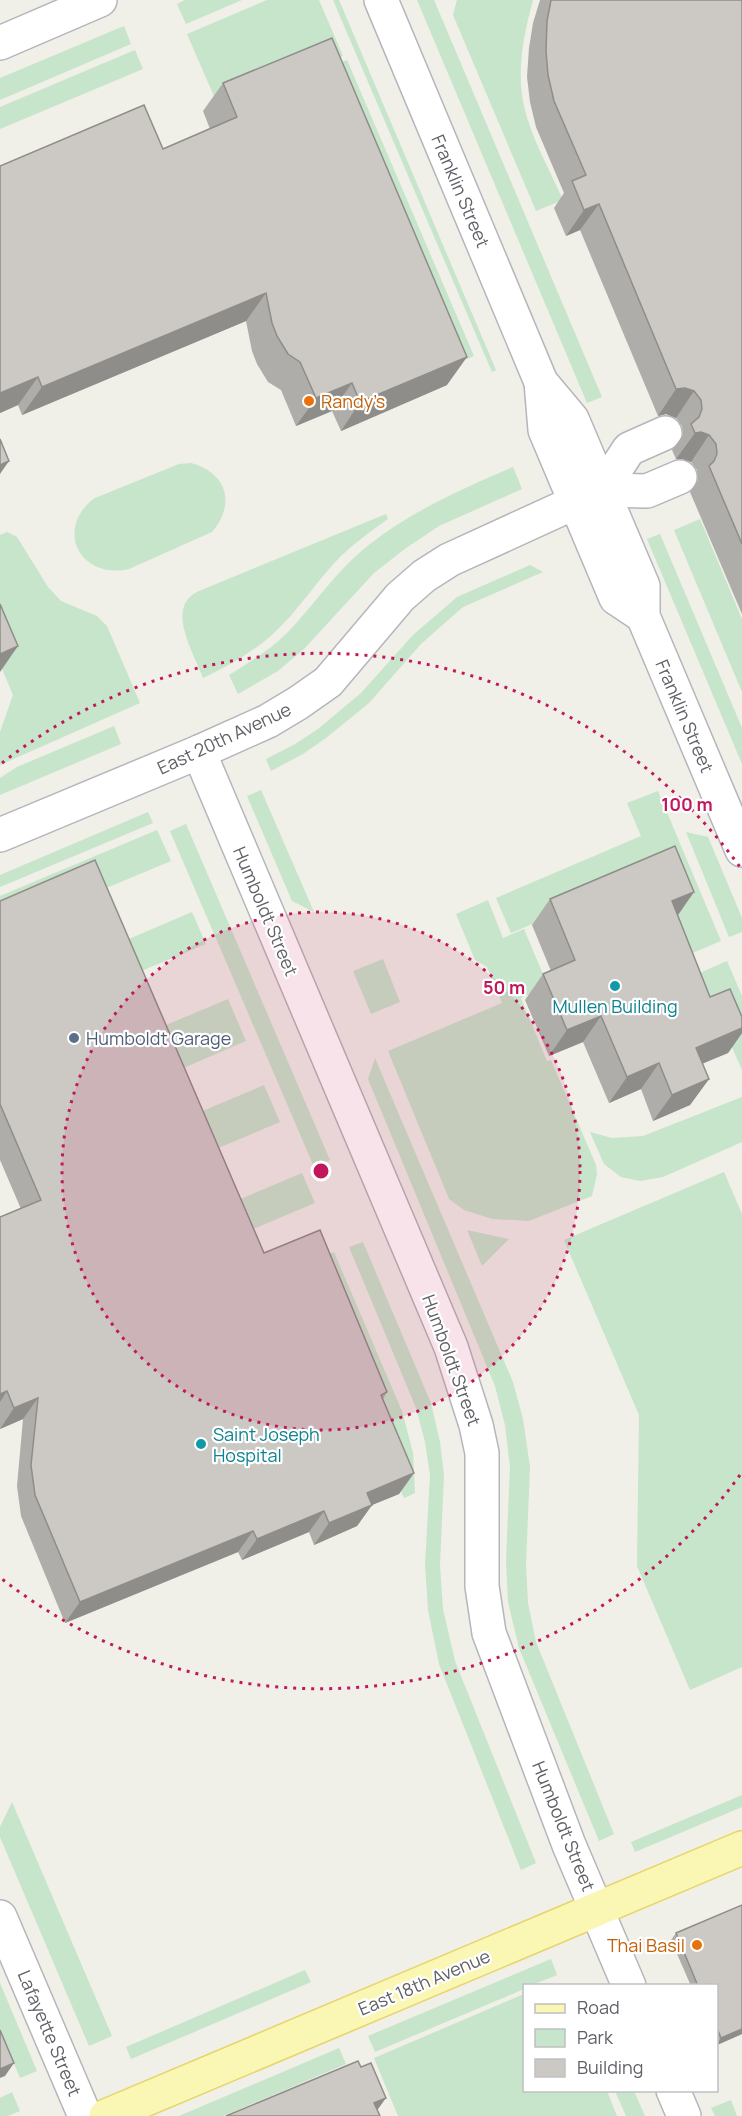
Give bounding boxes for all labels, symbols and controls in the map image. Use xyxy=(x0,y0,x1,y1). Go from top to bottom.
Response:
street label: Franklin Street xyxy=(426,131,496,251)
place label: Randy’s xyxy=(321,389,385,413)
marker: Randy’s xyxy=(302,394,316,408)
street label: Franklin Street xyxy=(650,656,720,776)
street label: East 20th Avenue xyxy=(153,697,295,779)
text: 100 m xyxy=(661,792,713,816)
street label: Humboldt Street xyxy=(228,843,304,979)
text: 50 m xyxy=(483,975,525,999)
marker: Mullen Building xyxy=(608,979,622,993)
place label: Mullen Building xyxy=(552,994,678,1018)
place label: Humboldt Garage xyxy=(86,1026,231,1050)
marker: Humboldt Garage xyxy=(67,1031,81,1045)
centre of rings xyxy=(311,1161,331,1181)
street label: Humboldt Street xyxy=(417,1291,487,1429)
place label: Saint Joseph Hospital xyxy=(213,1422,320,1467)
marker: Saint Joseph Hospital xyxy=(194,1437,208,1451)
street label: Humboldt Street xyxy=(527,1757,601,1895)
place label: Thai Basil xyxy=(607,1933,685,1957)
marker: Thai Basil xyxy=(690,1938,704,1952)
street label: East 18th Avenue xyxy=(354,1943,494,2021)
street label: Lafayette Street xyxy=(13,1966,87,2100)
legend xyxy=(523,1984,718,2092)
text: Road xyxy=(577,1995,620,2019)
text: Park xyxy=(577,2025,614,2049)
text: Building xyxy=(577,2055,643,2079)

